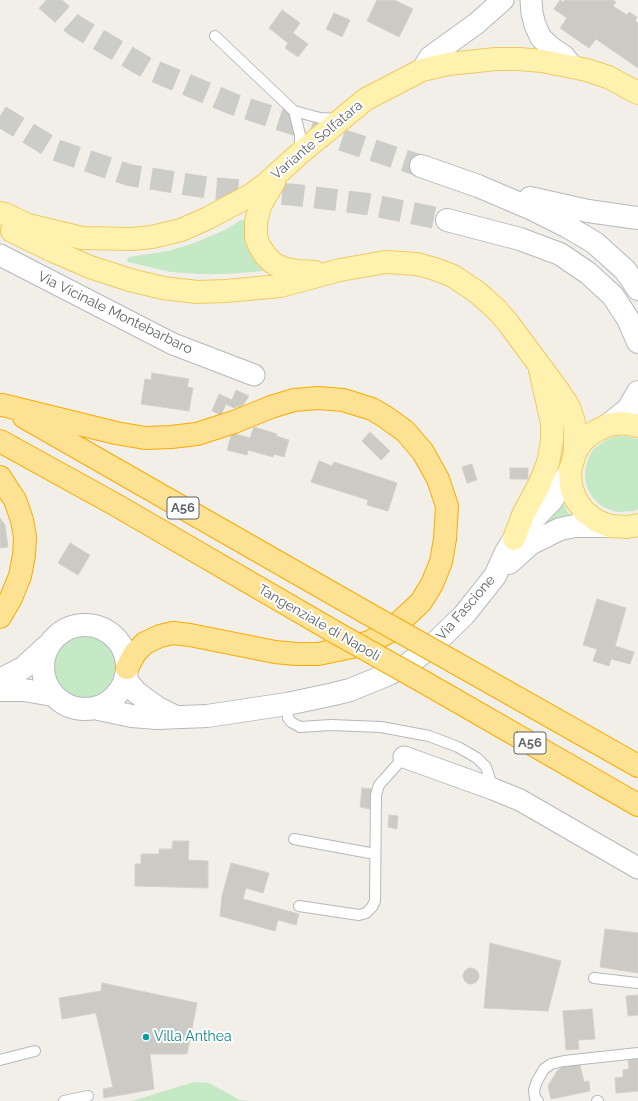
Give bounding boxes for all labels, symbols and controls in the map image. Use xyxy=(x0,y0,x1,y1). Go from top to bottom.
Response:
street label: Variante Solfatara xyxy=(268,97,366,183)
street label: Via Vicinale Montebarbaro xyxy=(35,268,195,358)
road number: A56 xyxy=(167,497,199,519)
street label: Via Fascione xyxy=(433,572,499,644)
street label: Tangenziale di Napoli xyxy=(255,581,383,665)
road number: A56 xyxy=(514,732,546,754)
place label: Villa Anthea xyxy=(154,1029,232,1045)
marker: Villa Anthea xyxy=(141,1032,151,1042)

